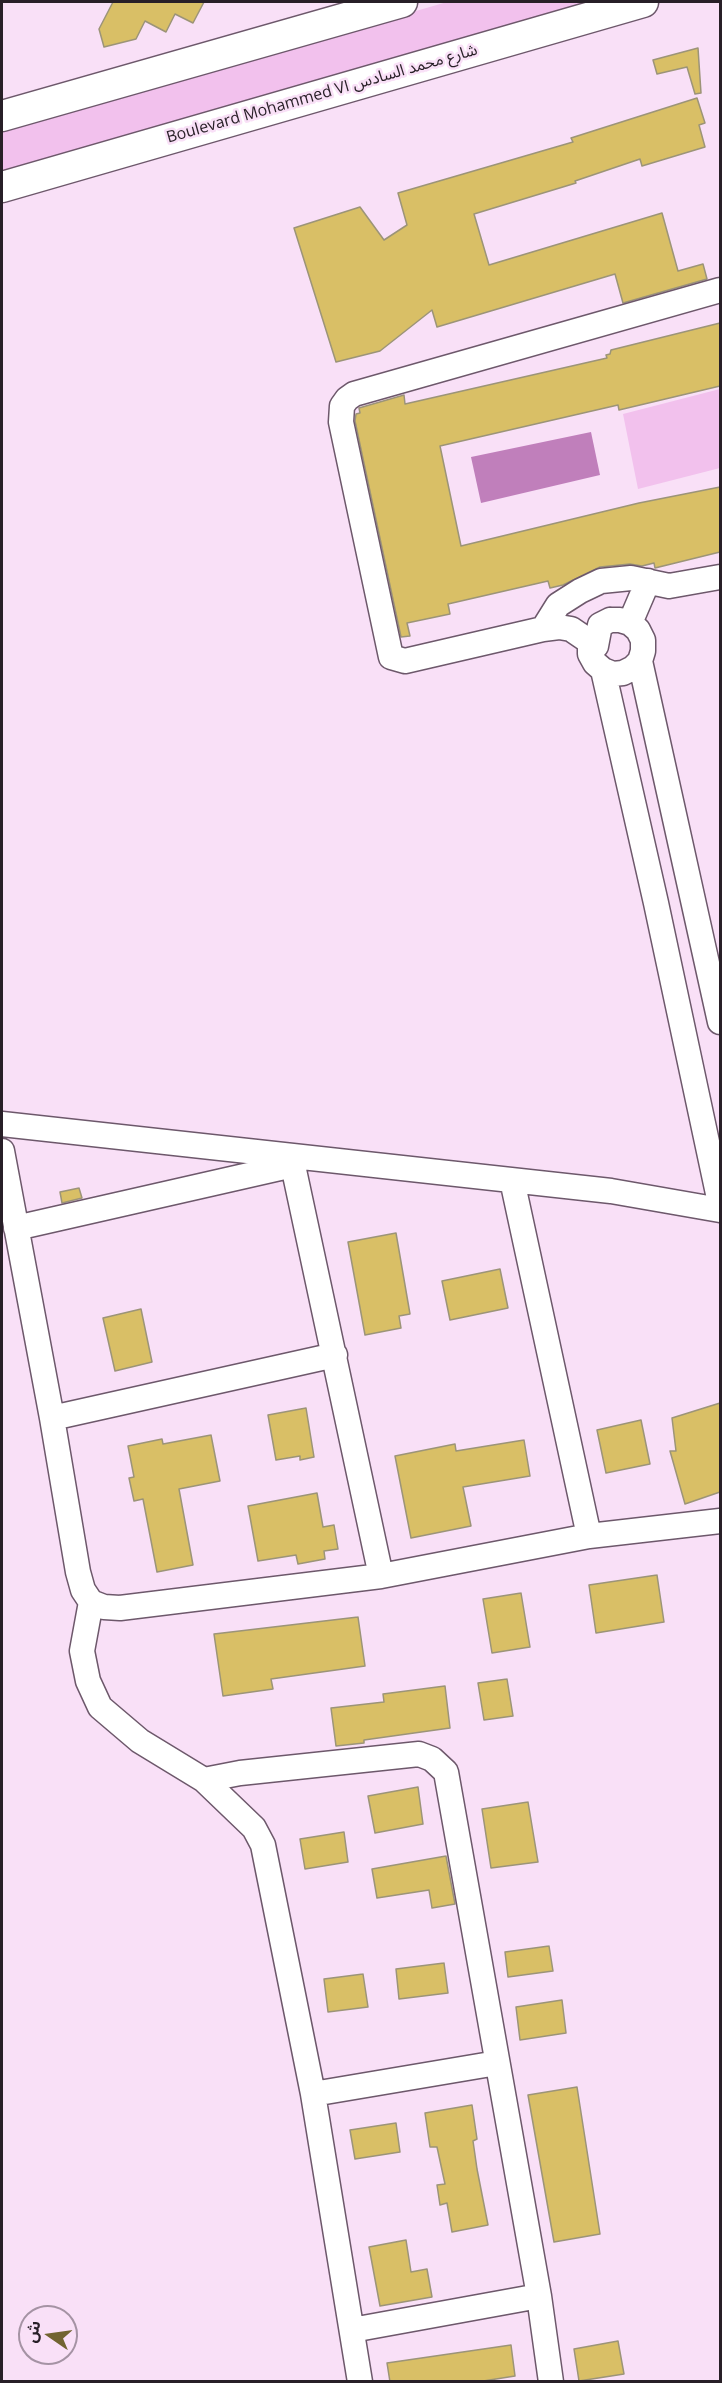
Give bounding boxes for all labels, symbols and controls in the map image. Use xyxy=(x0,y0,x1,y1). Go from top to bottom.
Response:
street label: Boulevard Mohammed VI شارع محمد السادس xyxy=(164,40,480,148)
north arrow xyxy=(18,2305,78,2365)
text: ش xyxy=(19,2318,46,2345)

